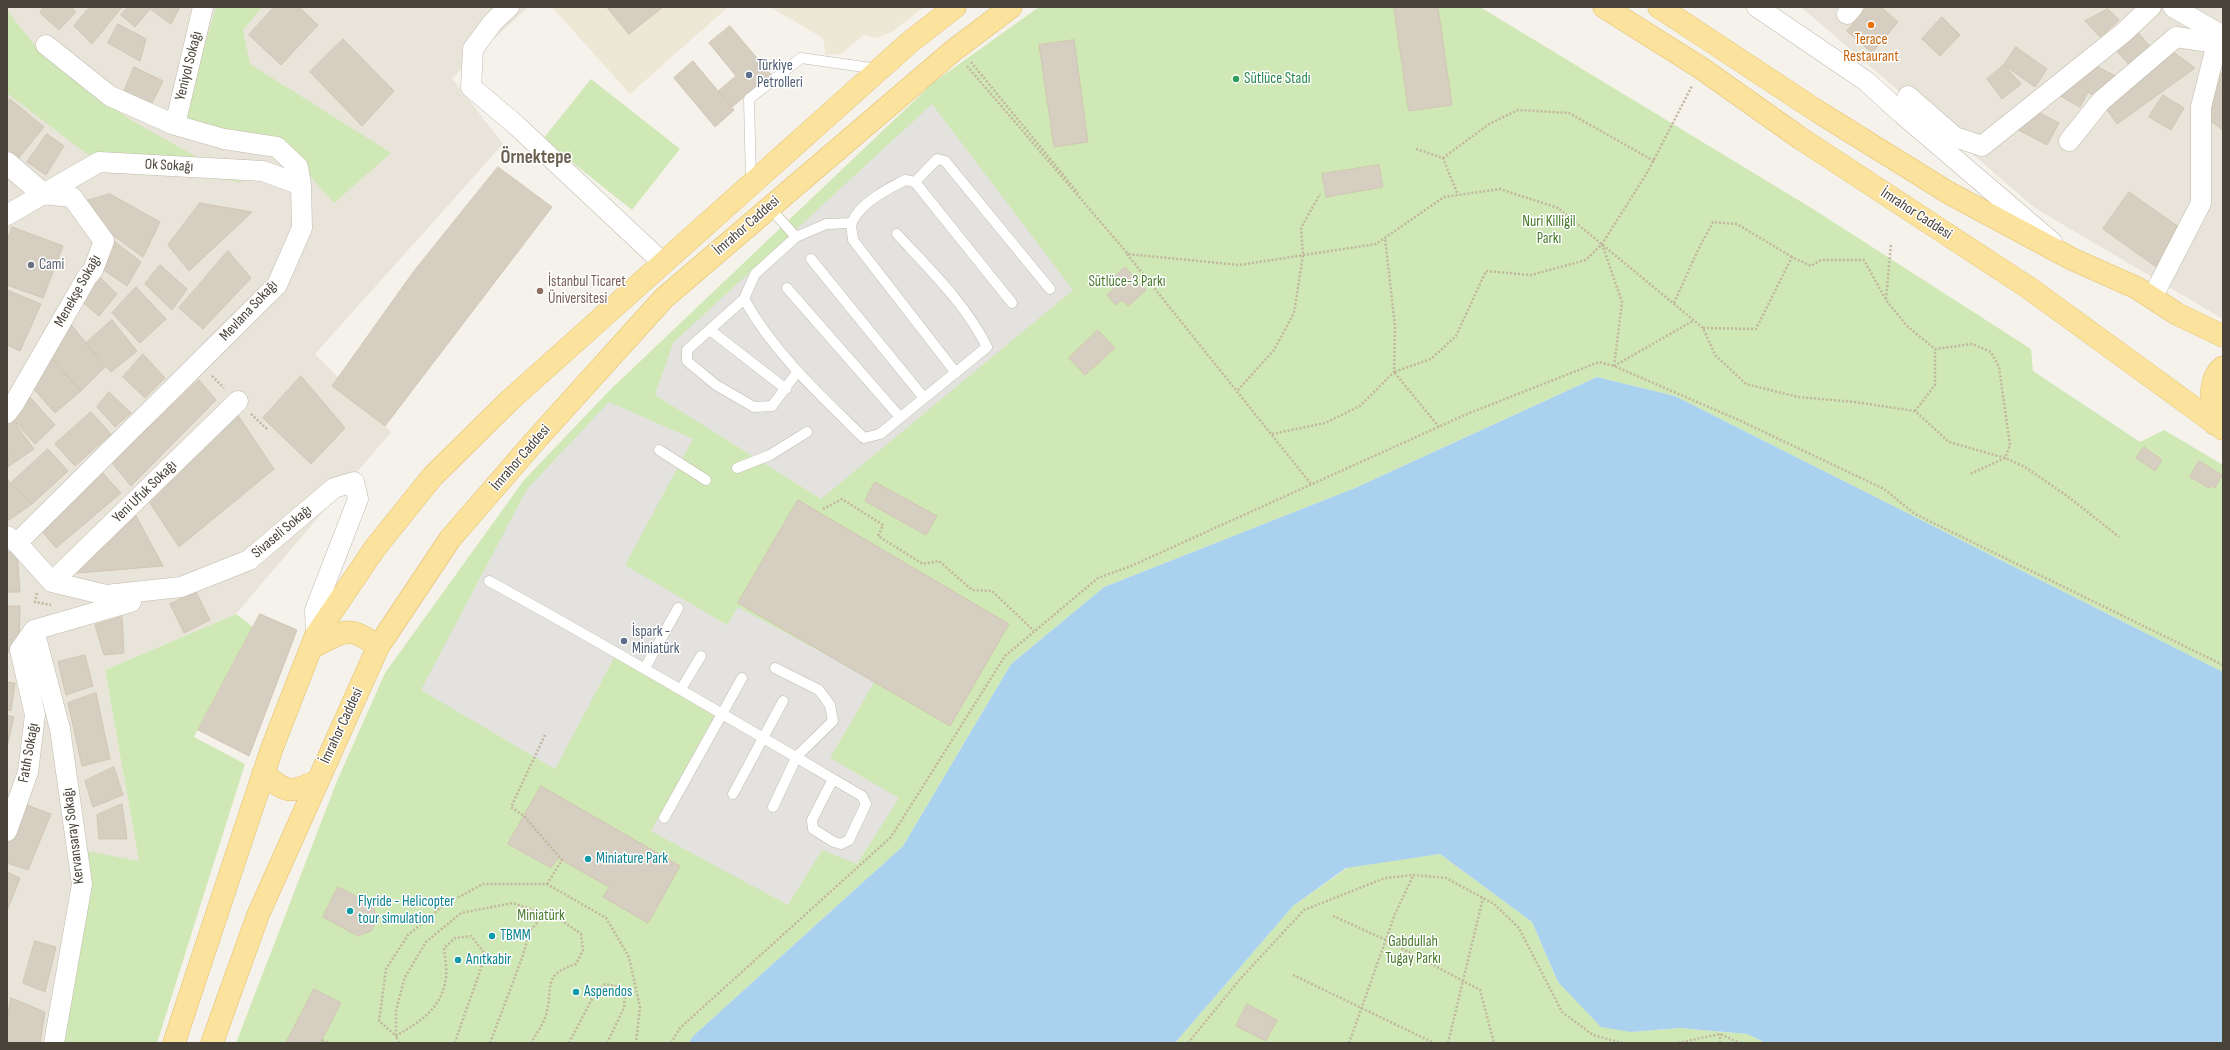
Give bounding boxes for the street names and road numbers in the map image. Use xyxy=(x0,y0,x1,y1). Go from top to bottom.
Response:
street label: Yeniyol Sokağı xyxy=(172,30,206,102)
street label: Ok Sokağı xyxy=(144,156,194,176)
street label: İmrahor Caddesi xyxy=(1877,184,1955,244)
street label: İmrahor Caddesi xyxy=(710,193,784,259)
street label: Menekşe Sokağı xyxy=(51,252,105,330)
street label: Mevlana Sokağı xyxy=(216,277,282,345)
street label: İmrahor Caddesi xyxy=(488,421,554,495)
street label: Yeni Ufuk Sokağı xyxy=(109,457,181,527)
street label: Sivaseli Sokağı xyxy=(248,502,316,562)
street label: İmrahor Caddesi xyxy=(317,685,367,767)
street label: Fatıh Sokağı xyxy=(15,722,43,784)
street label: Kervansaray Sokağı xyxy=(59,787,89,885)

